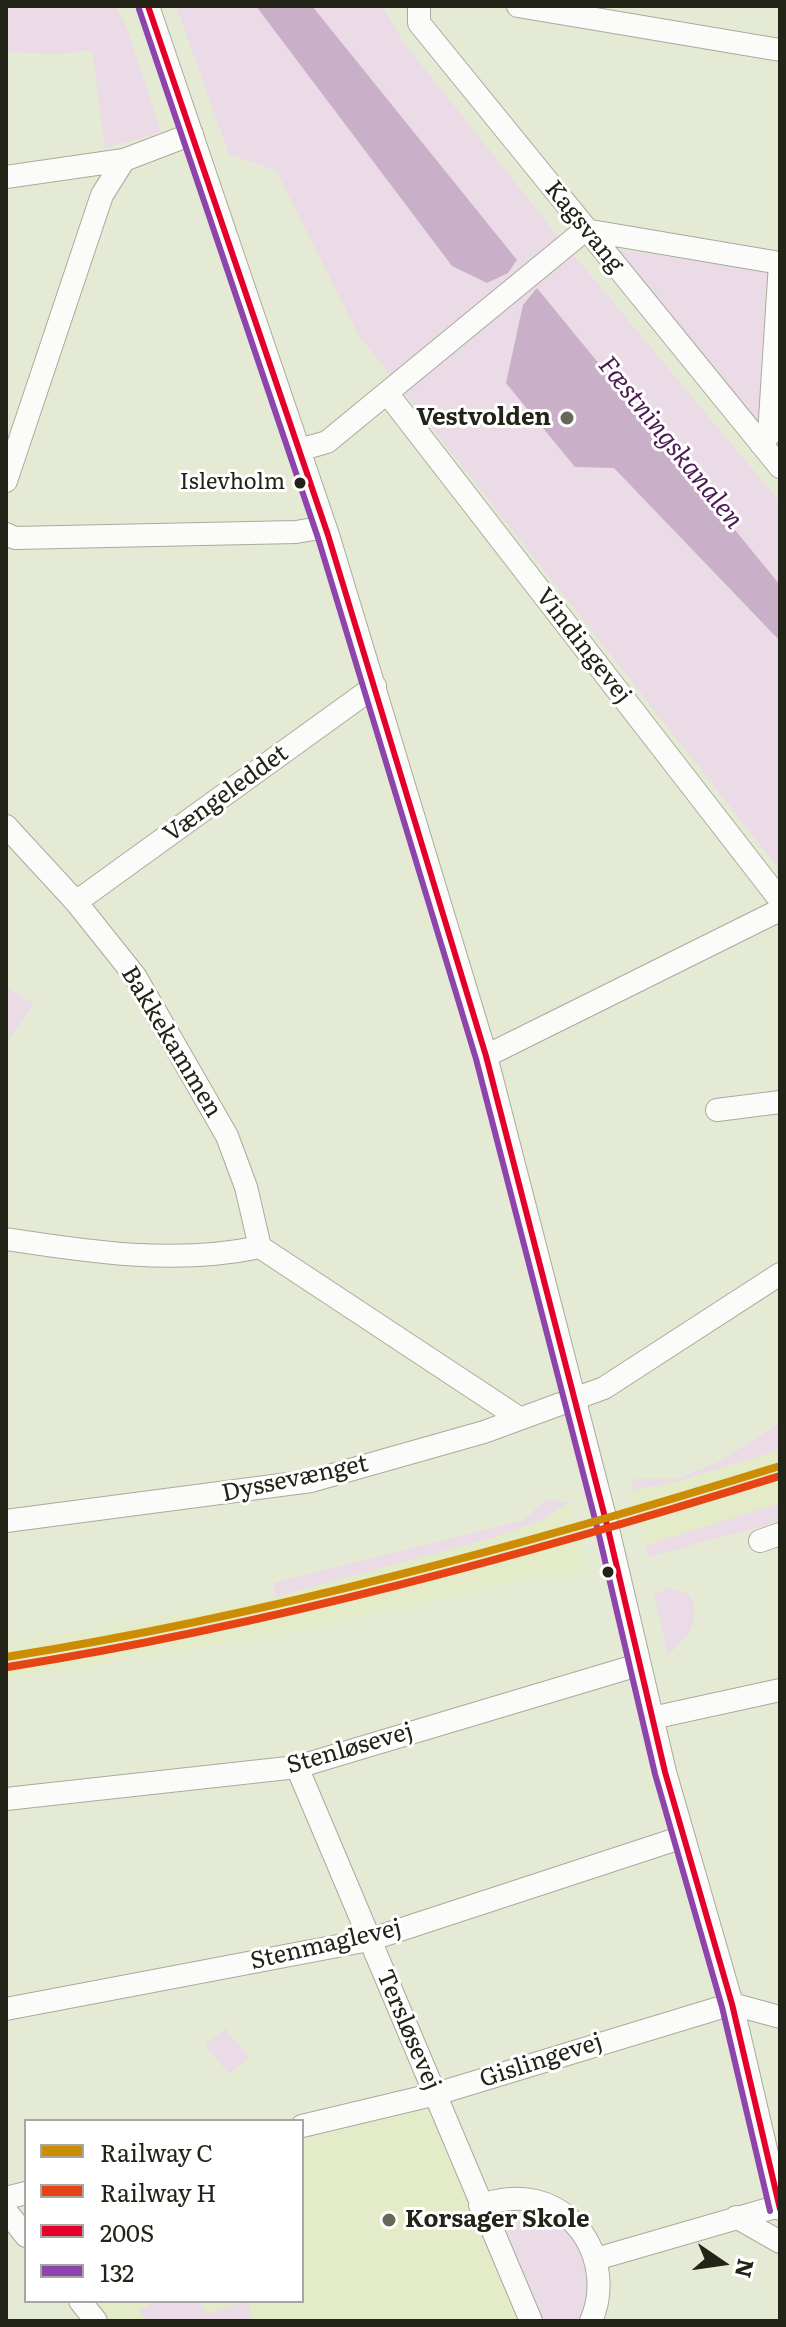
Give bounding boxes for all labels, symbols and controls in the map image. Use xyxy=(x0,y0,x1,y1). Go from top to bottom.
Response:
street label: Kagsvang xyxy=(538,175,630,279)
water label: Fæstningskanalen xyxy=(591,351,749,535)
place label: Vestvolden xyxy=(416,404,551,432)
marker: Vestvolden xyxy=(558,409,576,427)
place label: Islevholm xyxy=(180,470,285,496)
marker: Islevholm xyxy=(292,475,308,491)
street label: Vindingevej xyxy=(529,583,637,709)
street label: Vængeleddet xyxy=(158,739,294,849)
street label: Bakkekammen xyxy=(115,961,227,1123)
street label: Dyssevænget xyxy=(219,1449,371,1509)
unlabelled marker xyxy=(600,1564,616,1580)
street label: Stenløsevej xyxy=(284,1717,416,1781)
street label: Stenmaglevej xyxy=(248,1914,404,1976)
street label: Tersløsevej xyxy=(370,1965,446,2095)
street label: Gislingevej xyxy=(476,2028,606,2094)
legend xyxy=(24,2119,304,2303)
text: Railway C xyxy=(100,2134,213,2169)
text: Railway H xyxy=(100,2174,216,2209)
place label: Korsager Skole xyxy=(405,2206,590,2234)
marker: Korsager Skole xyxy=(380,2211,398,2229)
text: 200S xyxy=(100,2214,154,2249)
north arrow xyxy=(682,2223,762,2303)
text: 132 xyxy=(100,2254,134,2289)
text: N xyxy=(728,2256,764,2281)

